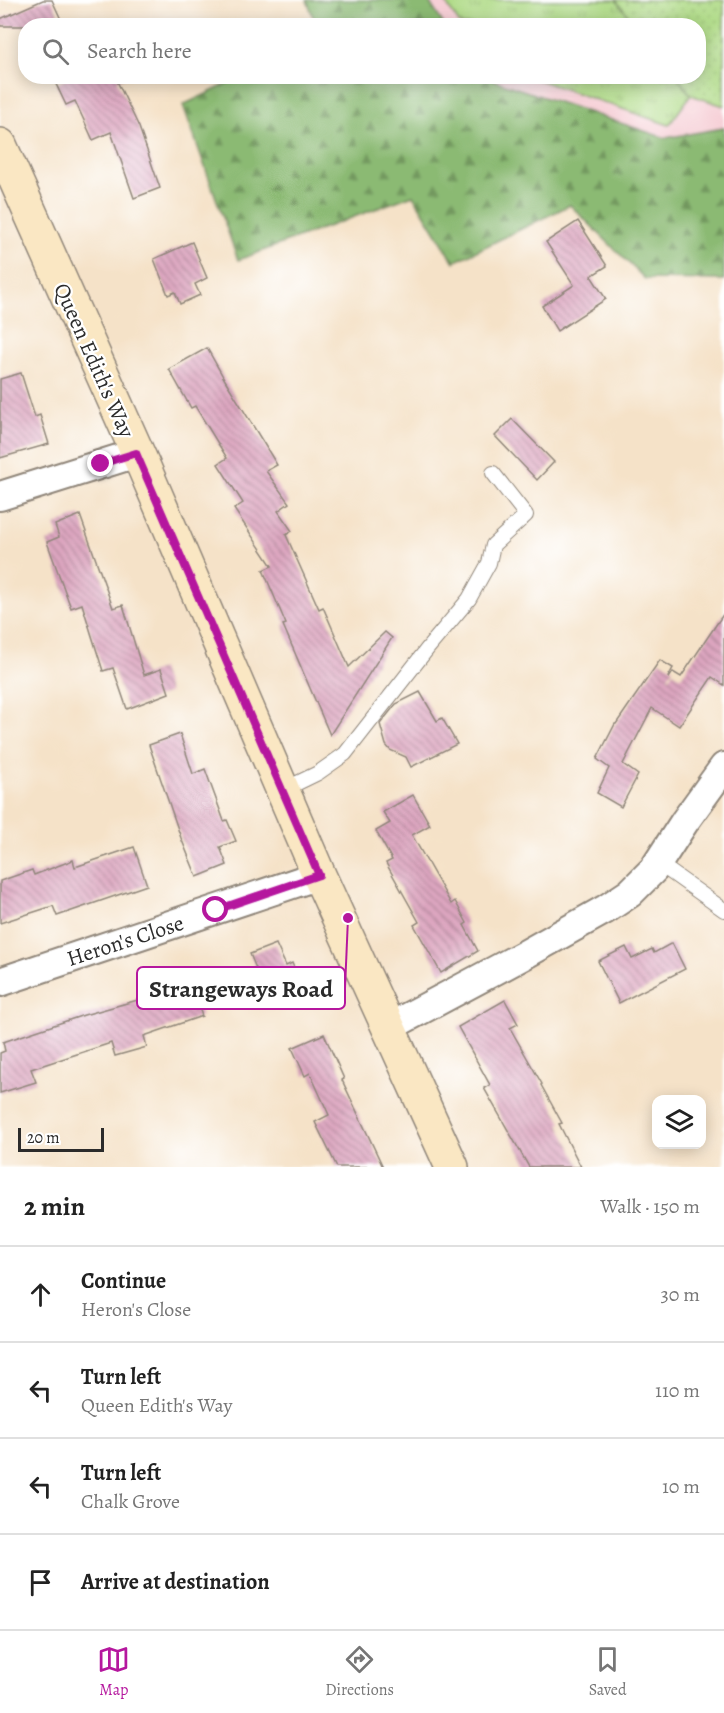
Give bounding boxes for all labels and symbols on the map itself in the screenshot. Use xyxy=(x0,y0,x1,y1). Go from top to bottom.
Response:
street label: Queen Edith's Way xyxy=(47,278,142,443)
route end xyxy=(87,450,113,476)
route start xyxy=(202,896,228,922)
street label: Heron's Close xyxy=(63,908,188,974)
callout: Strangeways Road xyxy=(137,967,345,1009)
text: Strangeways Road xyxy=(149,973,333,1005)
scale bar xyxy=(18,1125,104,1152)

